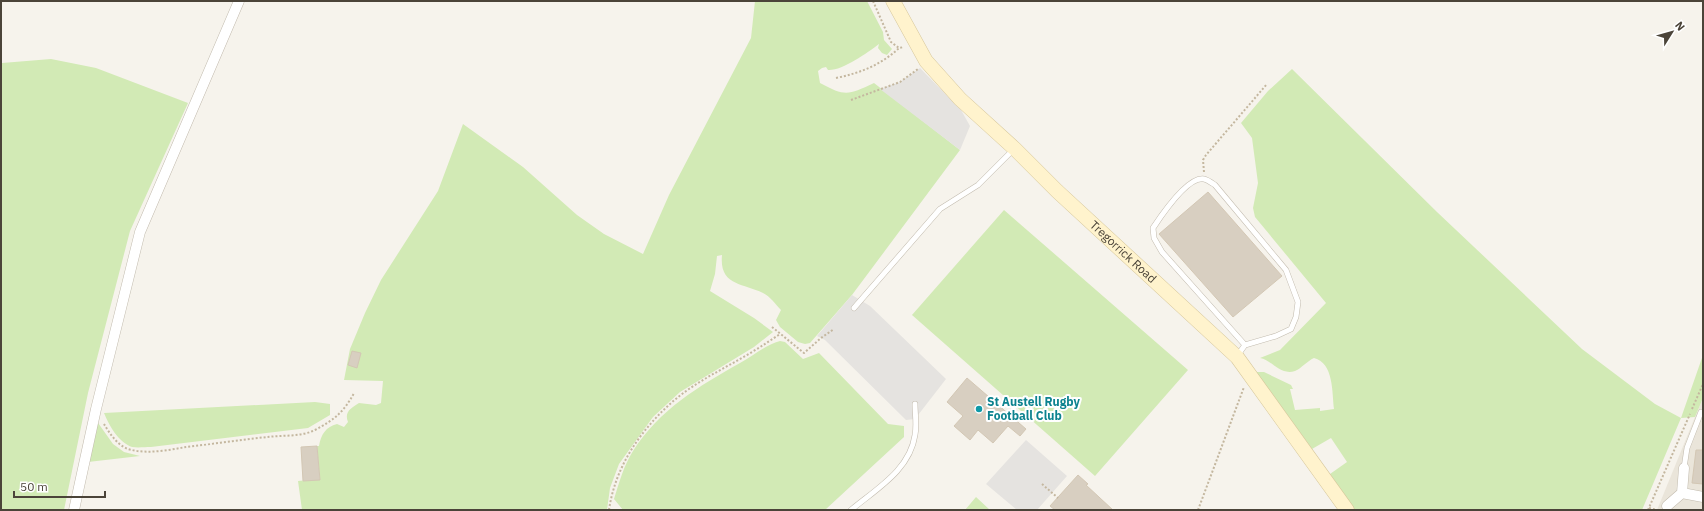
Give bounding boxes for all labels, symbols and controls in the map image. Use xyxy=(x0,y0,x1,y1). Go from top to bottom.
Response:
north arrow xyxy=(1652,12,1692,52)
text: N xyxy=(1672,19,1688,33)
street label: Tregorrick Road xyxy=(1087,217,1160,286)
place label: St Austell Rugby Football Club xyxy=(987,394,1081,423)
marker: St Austell Rugby Football Club xyxy=(974,404,984,414)
scale bar xyxy=(14,473,105,499)
text: 50 m xyxy=(20,479,48,494)

